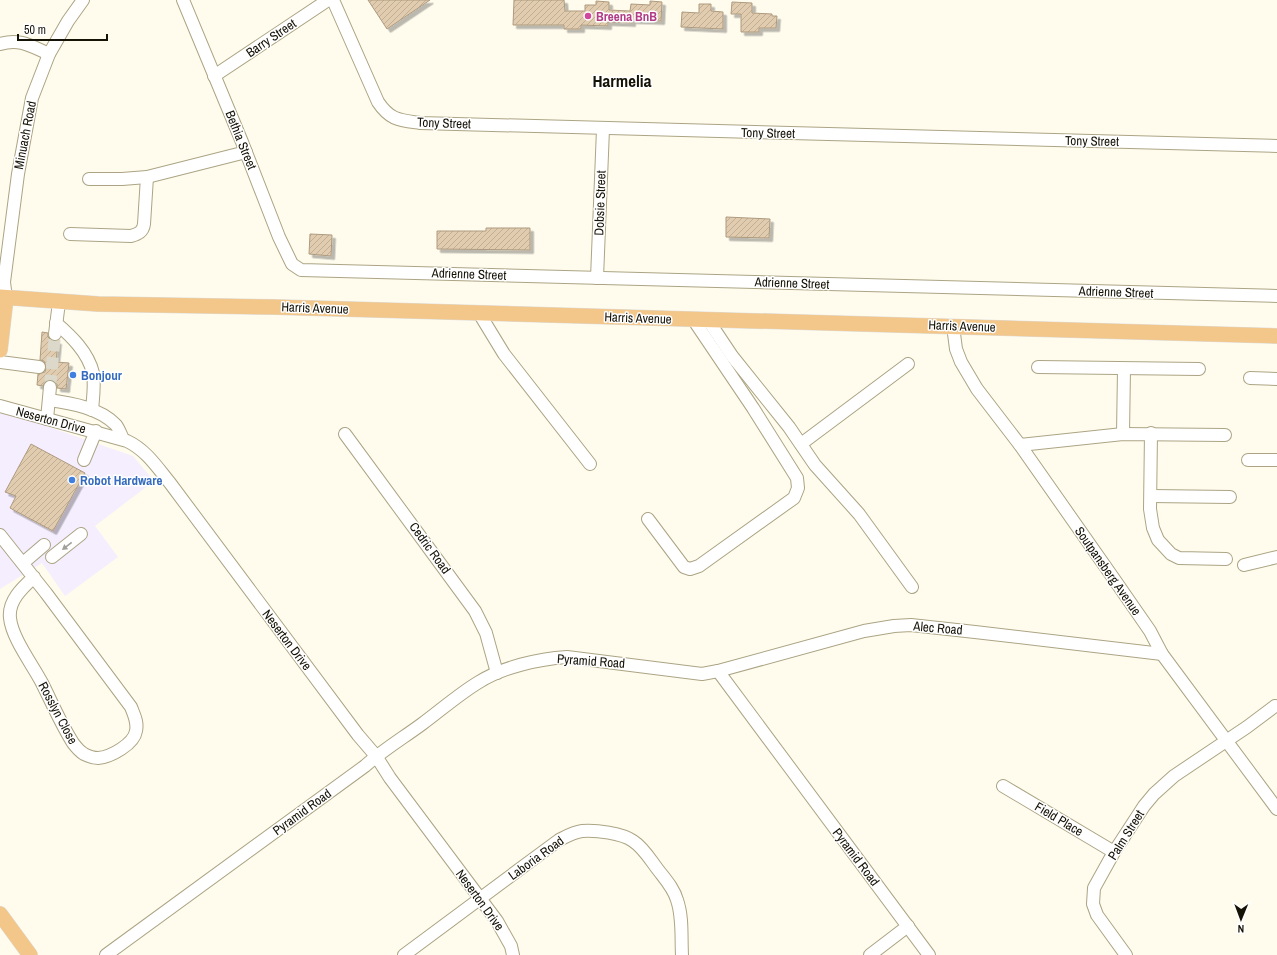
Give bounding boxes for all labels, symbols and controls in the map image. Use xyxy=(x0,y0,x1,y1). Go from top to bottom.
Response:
place label: Breena BnB xyxy=(596,8,657,25)
marker: Breena BnB xyxy=(583,11,593,21)
street label: Barry Street xyxy=(243,15,299,61)
scale bar xyxy=(18,16,107,42)
text: 50 m xyxy=(24,22,46,38)
district label: Harmelia xyxy=(593,69,652,92)
street label: Minuach Road xyxy=(10,99,40,171)
street label: Bethia Street xyxy=(221,108,261,172)
street label: Tony Street xyxy=(417,114,471,132)
street label: Tony Street xyxy=(741,124,795,142)
street label: Tony Street xyxy=(1065,132,1119,150)
street label: Dobsie Street xyxy=(590,170,610,236)
street label: Adrienne Street xyxy=(430,264,507,284)
street label: Adrienne Street xyxy=(753,273,830,293)
street label: Adrienne Street xyxy=(1077,282,1154,302)
street label: Harris Avenue xyxy=(281,298,349,318)
street label: Harris Avenue xyxy=(604,308,672,328)
street label: Harris Avenue xyxy=(928,316,996,336)
place label: Bonjour xyxy=(81,367,123,384)
marker: Bonjour xyxy=(68,370,78,380)
street label: Neserton Drive xyxy=(14,403,88,438)
place label: Robot Hardware xyxy=(80,472,162,489)
marker: Robot Hardware xyxy=(67,475,77,485)
street label: Cedric Road xyxy=(406,519,455,577)
street label: Soutpansberg Avenue xyxy=(1071,523,1145,619)
one-way arrow xyxy=(61,541,72,550)
street label: Neserton Drive xyxy=(259,606,315,674)
street label: Alec Road xyxy=(912,617,963,639)
street label: Pyramid Road xyxy=(556,650,626,672)
street label: Rosslyn Close xyxy=(35,679,82,747)
street label: Pyramid Road xyxy=(269,785,335,839)
street label: Field Place xyxy=(1032,798,1086,840)
street label: Palm Street xyxy=(1104,807,1148,863)
street label: Pyramid Road xyxy=(829,825,883,889)
street label: Laboria Road xyxy=(505,832,567,884)
street label: Neserton Drive xyxy=(452,866,508,934)
north arrow xyxy=(1221,899,1261,939)
text: N xyxy=(1237,922,1244,936)

